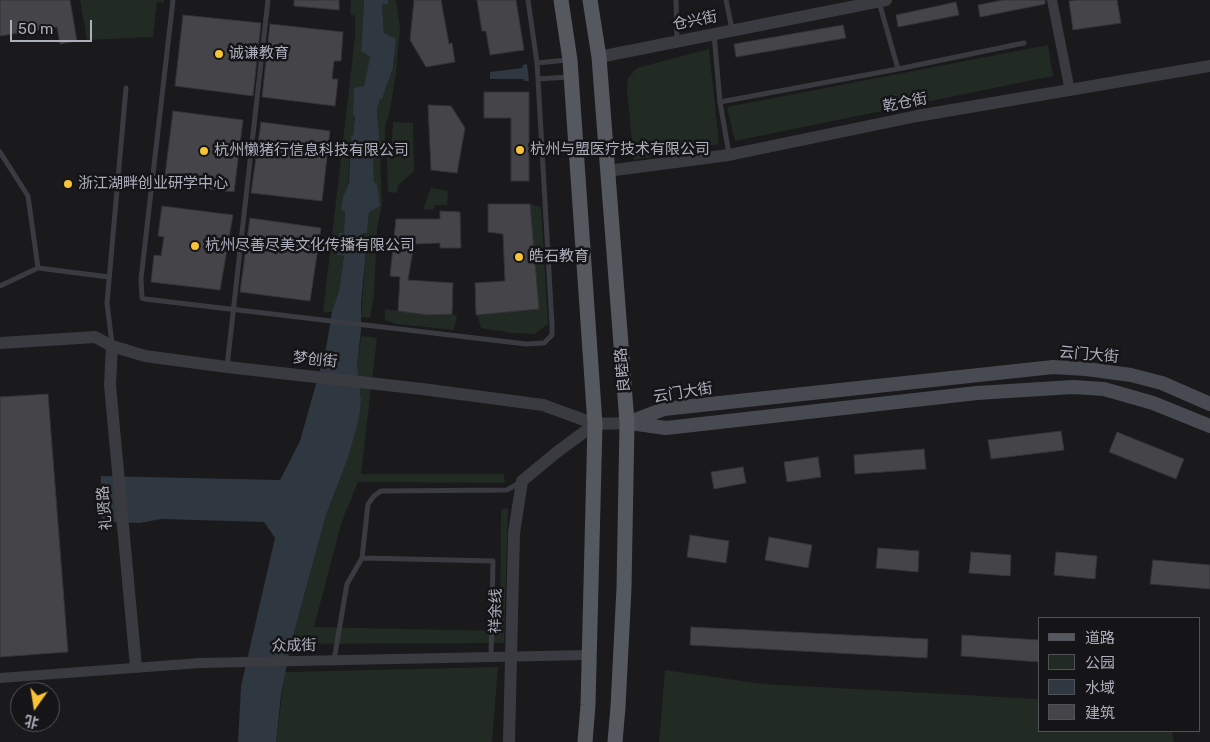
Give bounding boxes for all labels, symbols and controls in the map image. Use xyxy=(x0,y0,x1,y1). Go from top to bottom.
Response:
street label: 仓兴街 xyxy=(671,8,719,34)
scale bar xyxy=(12,10,95,42)
text: 50 m xyxy=(18,20,53,38)
place label: 诚谦教育 xyxy=(229,45,289,63)
marker: 诚谦教育 xyxy=(213,48,225,60)
street label: 乾仓街 xyxy=(881,90,929,116)
place label: 杭州与盟医疗技术有限公司 xyxy=(530,141,710,159)
place label: 杭州懒猪行信息科技有限公司 xyxy=(214,142,409,160)
marker: 杭州与盟医疗技术有限公司 xyxy=(514,144,526,156)
marker: 杭州懒猪行信息科技有限公司 xyxy=(198,145,210,157)
place label: 浙江湖畔创业研学中心 xyxy=(78,175,228,193)
marker: 浙江湖畔创业研学中心 xyxy=(62,178,74,190)
place label: 杭州尽善尽美文化传播有限公司 xyxy=(205,237,415,255)
marker: 杭州尽善尽美文化传播有限公司 xyxy=(189,240,201,252)
place label: 皓石教育 xyxy=(529,248,589,266)
marker: 皓石教育 xyxy=(513,251,525,263)
street label: 云门大街 xyxy=(1058,343,1120,367)
street label: 良睦路 xyxy=(612,347,634,393)
street label: 梦创街 xyxy=(292,349,338,371)
street label: 云门大街 xyxy=(652,379,714,407)
street label: 礼贤路 xyxy=(94,485,116,531)
street label: 祥余线 xyxy=(487,588,505,634)
legend xyxy=(1038,617,1200,732)
text: 道路 xyxy=(1085,629,1115,647)
street label: 众成街 xyxy=(271,637,317,655)
text: 公园 xyxy=(1085,654,1115,672)
text: 水域 xyxy=(1085,679,1115,697)
north arrow xyxy=(10,682,60,732)
text: 建筑 xyxy=(1085,704,1115,722)
text: 北 xyxy=(23,711,40,731)

